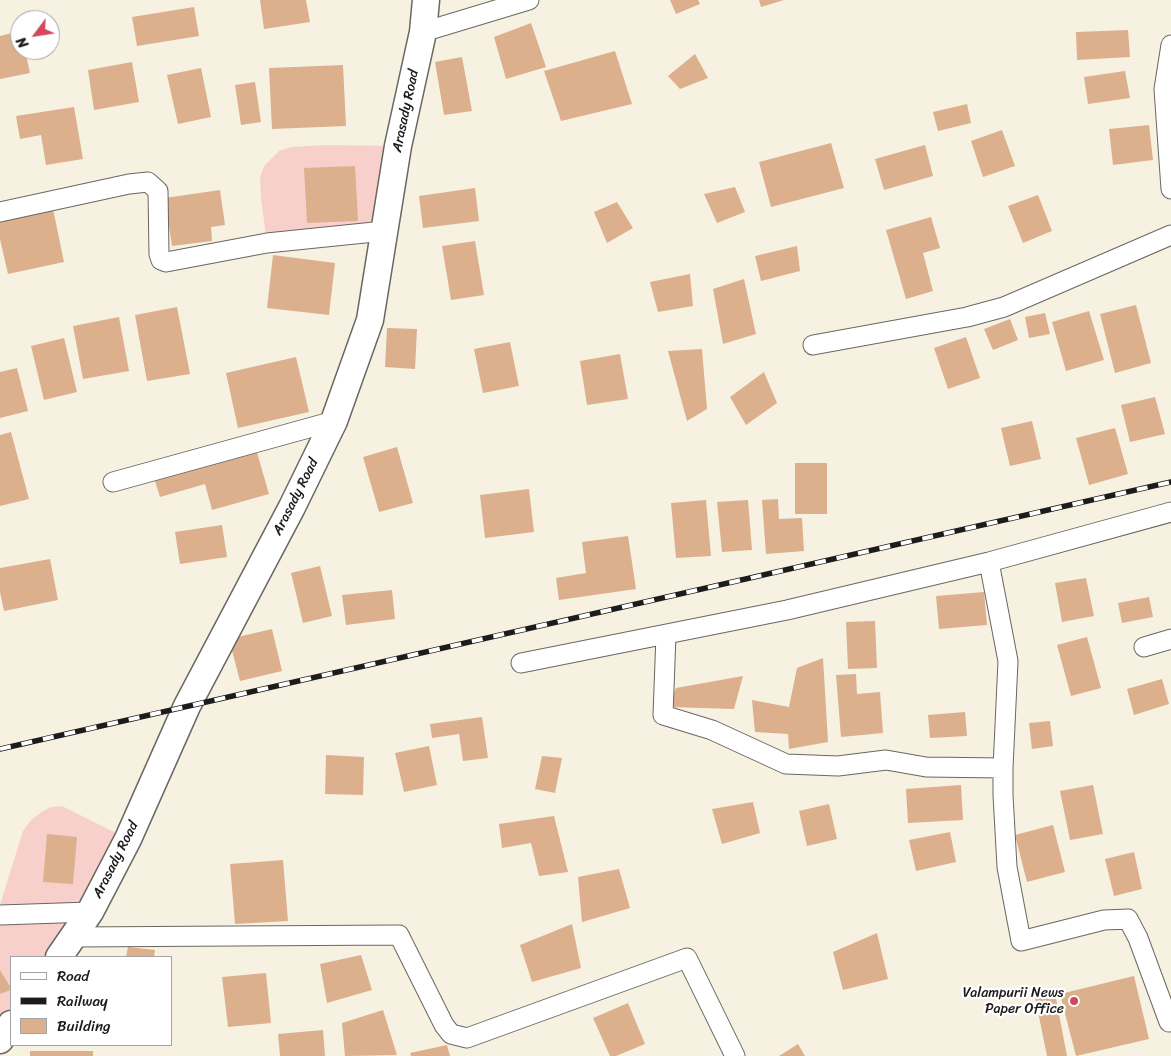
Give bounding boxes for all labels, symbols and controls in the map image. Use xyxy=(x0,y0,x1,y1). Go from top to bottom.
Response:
north arrow xyxy=(10,10,60,60)
text: N xyxy=(9,32,36,53)
street label: Arasady Road xyxy=(389,68,423,154)
street label: Arasady Road xyxy=(270,456,322,538)
street label: Arasady Road xyxy=(90,819,142,901)
legend xyxy=(10,956,172,1046)
text: Road xyxy=(57,963,89,989)
place label: Valampurii News Paper Office xyxy=(963,985,1064,1018)
text: Railway xyxy=(57,988,108,1014)
marker: Valampurii News Paper Office xyxy=(1068,995,1080,1007)
text: Building xyxy=(57,1013,111,1039)

